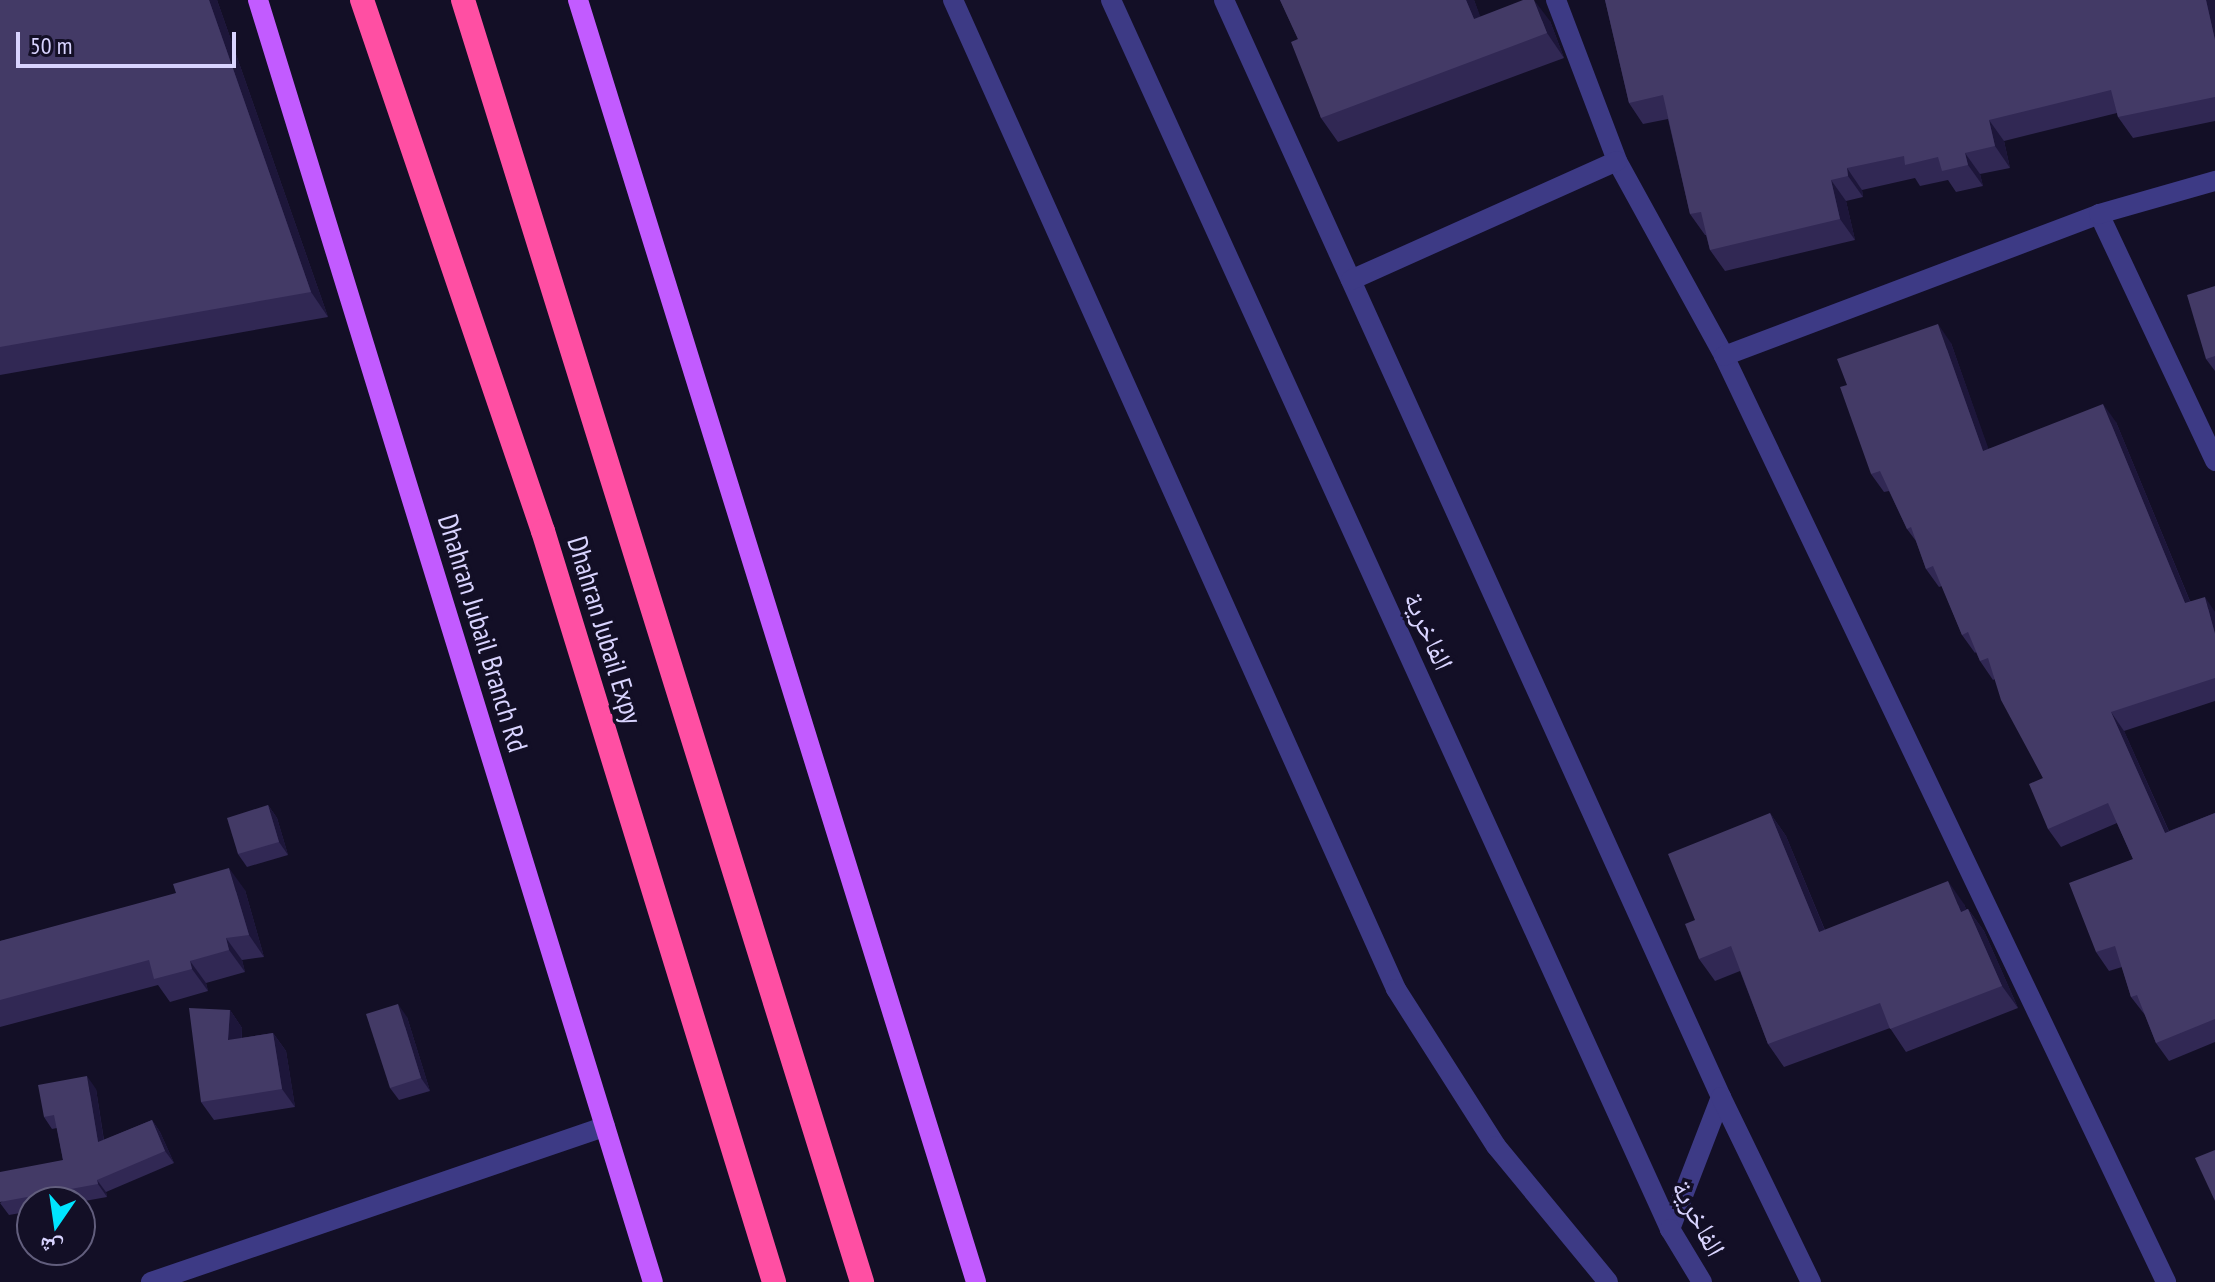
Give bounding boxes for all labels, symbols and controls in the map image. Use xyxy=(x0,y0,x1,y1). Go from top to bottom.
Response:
scale bar xyxy=(20,16,240,66)
text: 50 m xyxy=(30,30,72,61)
street label: Dhahran Jubail Branch Rd xyxy=(431,510,535,756)
street label: Dhahran Jubail Expy xyxy=(561,532,649,728)
street label: الفاخرية xyxy=(1397,587,1461,675)
street label: الفاخرية xyxy=(1665,1174,1733,1262)
north arrow xyxy=(16,1186,96,1266)
text: ش xyxy=(37,1231,66,1264)

